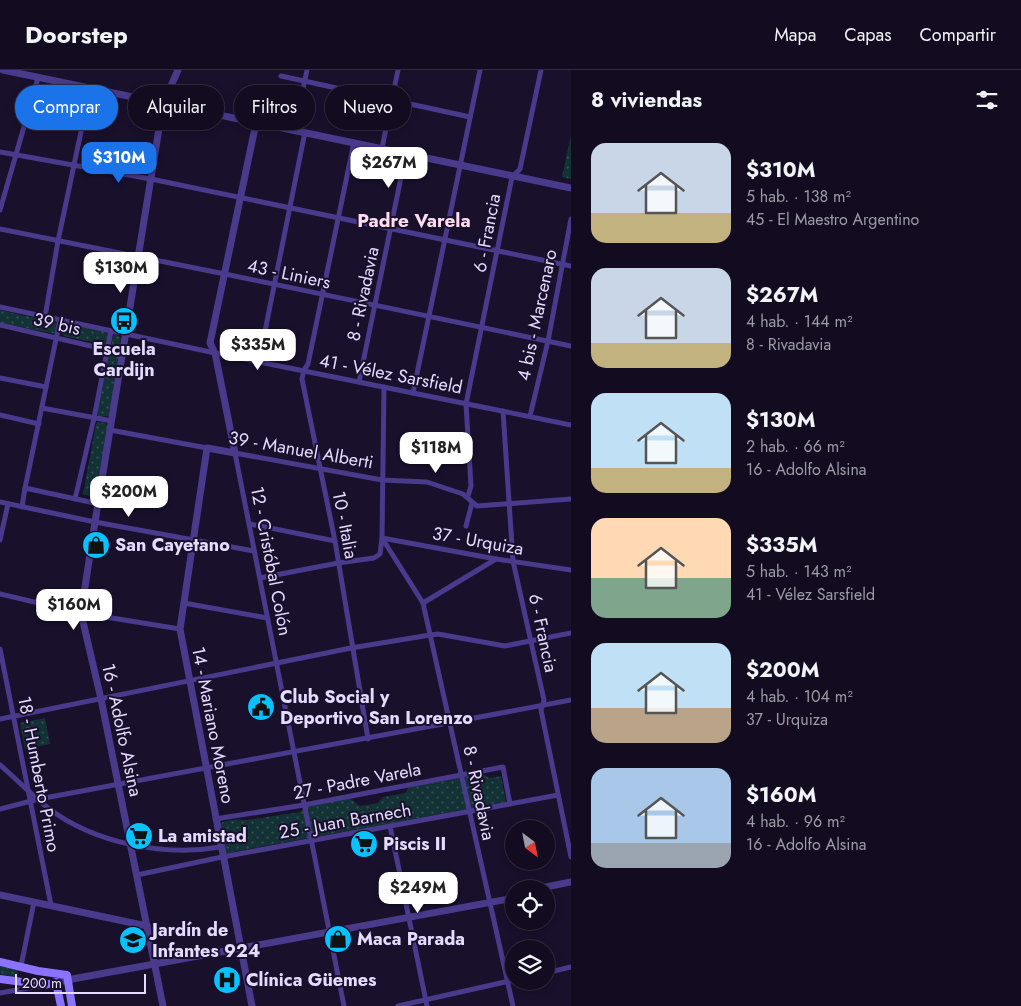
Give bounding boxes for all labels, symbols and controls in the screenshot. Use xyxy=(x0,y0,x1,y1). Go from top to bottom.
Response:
text: Doorstep xyxy=(25,17,128,52)
text: Mapa xyxy=(774,22,816,48)
text: Capas xyxy=(844,22,892,48)
text: Compartir xyxy=(920,22,996,48)
chip: Comprar xyxy=(15,85,118,130)
chip: Alquilar xyxy=(128,85,224,130)
chip: Filtros xyxy=(234,85,315,130)
chip: Nuevo xyxy=(325,85,411,130)
text: 8 viviendas xyxy=(591,85,702,115)
icon: filters xyxy=(973,86,1001,114)
pin: $310M xyxy=(84,142,154,184)
text: $310M xyxy=(93,146,145,169)
pin: $267M xyxy=(354,146,424,189)
text: $267M xyxy=(361,151,417,174)
text: $310M xyxy=(746,155,815,185)
icon: home xyxy=(631,163,691,223)
text: 5 hab. · 138 m² xyxy=(746,185,851,208)
street label: 6 - Francia xyxy=(467,191,507,275)
district label: Padre Varela xyxy=(357,207,471,234)
text: 45 - El Maestro Argentino xyxy=(746,208,919,231)
street label: 8 - Rivadavia xyxy=(340,244,386,344)
street label: 4 bis - Marcenaro xyxy=(510,247,564,383)
pin: $130M xyxy=(86,252,156,294)
street label: 43 - Liniers xyxy=(245,252,333,296)
text: $130M xyxy=(95,256,147,279)
text: $267M xyxy=(746,280,818,310)
icon: home xyxy=(631,288,691,348)
street label: 39 bis xyxy=(31,306,83,342)
bus stop icon: Escuela Cardijn xyxy=(109,306,139,336)
text: 4 hab. · 144 m² xyxy=(746,310,852,333)
pin: $335M xyxy=(223,328,293,371)
text: $335M xyxy=(231,333,285,356)
text: 8 - Rivadavia xyxy=(746,333,831,356)
place label: Escuela Cardijn xyxy=(92,336,156,383)
street label: 41 - Vélez Sarsfield xyxy=(317,347,465,401)
text: $130M xyxy=(746,405,815,435)
icon: home xyxy=(631,413,691,473)
street label: 39 - Manuel Alberti xyxy=(227,424,375,476)
pin: $118M xyxy=(401,432,471,474)
text: 2 hab. · 66 m² xyxy=(746,435,845,458)
text: $118M xyxy=(411,436,461,459)
text: 16 - Adolfo Alsina xyxy=(746,458,867,481)
pin: $200M xyxy=(94,476,164,518)
text: $200M xyxy=(101,480,157,503)
street label: 12 - Cristóbal Colón xyxy=(244,484,298,638)
street label: 10 - Italia xyxy=(326,489,364,561)
street label: 37 - Urquiza xyxy=(430,520,526,562)
shop icon: San Cayetano xyxy=(81,530,111,560)
text: $335M xyxy=(746,530,817,560)
place label: San Cayetano xyxy=(115,532,230,558)
icon: home xyxy=(631,538,691,598)
text: 5 hab. · 143 m² xyxy=(746,560,852,583)
text: 41 - Vélez Sarsfield xyxy=(746,583,875,606)
pin: $160M xyxy=(39,588,109,631)
street label: 6 - Francia xyxy=(522,591,564,675)
text: $160M xyxy=(47,593,101,616)
street label: 14 - Mariano Moreno xyxy=(185,644,241,806)
text: $200M xyxy=(746,655,819,685)
street label: 16 - Adolfo Alsina xyxy=(95,661,149,799)
icon: home xyxy=(631,663,691,723)
place label: Club Social y Deportivo San Lorenzo xyxy=(280,684,473,731)
text: 4 hab. · 104 m² xyxy=(746,685,853,708)
public building icon: Club Social y Deportivo San Lorenzo xyxy=(246,692,276,722)
street label: 18 - Humberto Primo xyxy=(11,694,67,854)
text: 37 - Urquiza xyxy=(746,708,828,731)
street label: 8 - Rivadavia xyxy=(456,743,502,843)
street label: 27 - Padre Varela xyxy=(291,756,423,806)
text: $160M xyxy=(746,780,816,810)
icon: home xyxy=(631,788,691,848)
street label: 25 - Juan Barnech xyxy=(277,797,413,845)
text: 4 hab. · 96 m² xyxy=(746,810,845,833)
north arrow xyxy=(505,820,555,870)
map controls xyxy=(505,820,555,990)
supermarket icon: La amistad xyxy=(124,821,154,851)
place label: La amistad xyxy=(158,823,247,849)
supermarket icon: Piscis II xyxy=(349,829,379,859)
place label: Piscis II xyxy=(383,831,446,857)
text: 16 - Adolfo Alsina xyxy=(746,833,867,856)
pin: $249M xyxy=(383,872,453,914)
text: $249M xyxy=(390,876,446,899)
button: locate xyxy=(505,880,555,930)
place label: Jardín de Infantes 924 xyxy=(149,917,260,964)
shop icon: Maca Parada xyxy=(323,924,353,954)
school or university icon: Jardín de Infantes 924 xyxy=(118,925,148,955)
place label: Maca Parada xyxy=(357,926,465,952)
button: layers xyxy=(505,940,555,990)
hospital icon: Clínica Güemes xyxy=(212,965,242,995)
place label: Clínica Güemes xyxy=(246,967,376,993)
scale bar xyxy=(15,971,146,994)
text: 200 m xyxy=(22,973,62,993)

